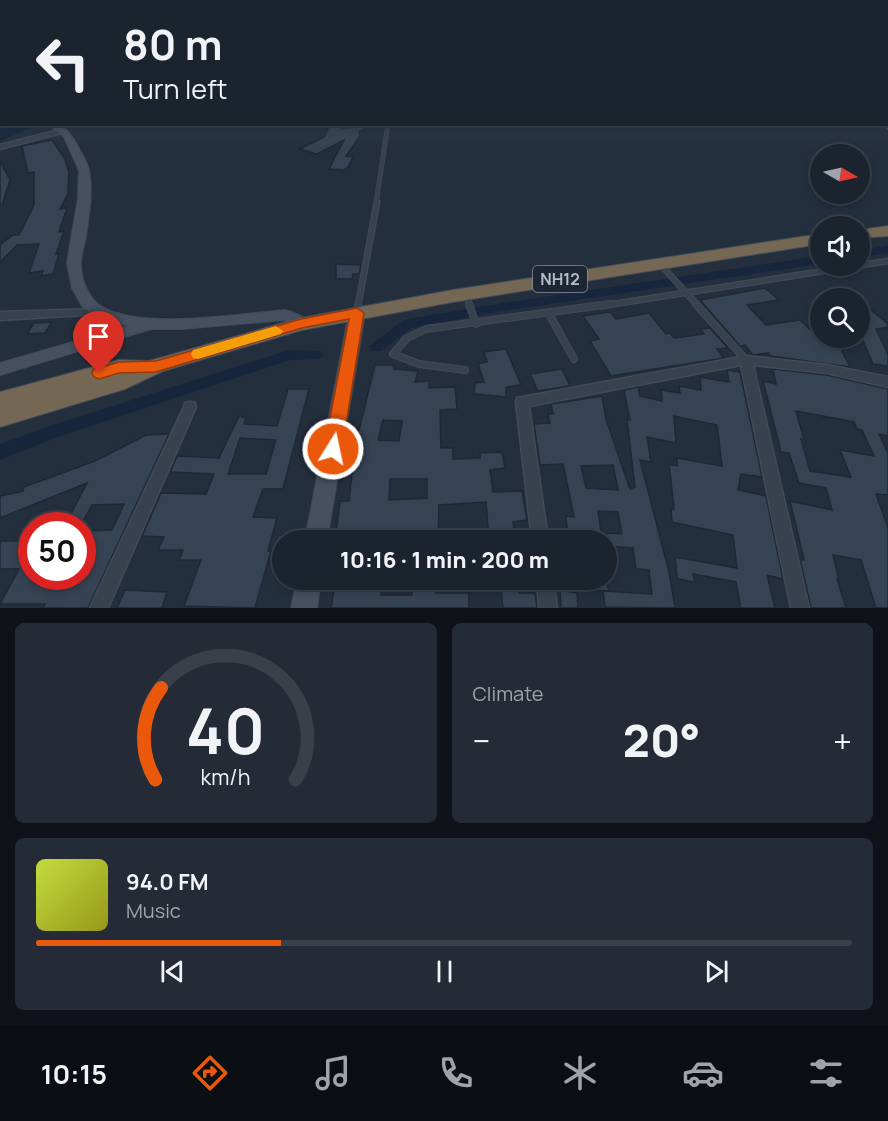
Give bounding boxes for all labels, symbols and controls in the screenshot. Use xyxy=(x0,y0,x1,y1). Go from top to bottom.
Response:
text: 80 m xyxy=(123,15,223,73)
icon: left xyxy=(24,24,102,102)
text: Turn left xyxy=(123,70,227,107)
north arrow xyxy=(810,144,870,204)
map controls xyxy=(810,144,870,348)
button: sound xyxy=(810,216,870,276)
road number: NH12 xyxy=(533,266,587,292)
button: search xyxy=(810,288,870,348)
pin xyxy=(73,311,124,373)
icon: arrive xyxy=(82,320,115,353)
position arrow xyxy=(301,417,365,481)
speed limit sign: 50 xyxy=(18,512,96,590)
text: 10:16 · 1 min · 200 m xyxy=(340,545,549,575)
text: Climate xyxy=(473,680,544,707)
text: 40 xyxy=(186,687,265,773)
text: 20° xyxy=(623,709,701,771)
text: − xyxy=(473,718,490,763)
text: + xyxy=(833,718,852,763)
text: km/h xyxy=(201,762,251,791)
text: 94.0 FM xyxy=(126,867,209,897)
text: Music xyxy=(126,897,181,924)
icon: previous xyxy=(156,955,189,988)
icon: pause xyxy=(428,955,461,988)
icon: next xyxy=(700,955,733,988)
icon: directions xyxy=(189,1052,231,1094)
icon: music xyxy=(312,1052,354,1094)
icon: phone xyxy=(435,1052,477,1094)
icon: climate xyxy=(559,1052,601,1094)
icon: car xyxy=(682,1052,724,1094)
icon: filters xyxy=(805,1052,847,1094)
text: 10:15 xyxy=(41,1055,107,1092)

